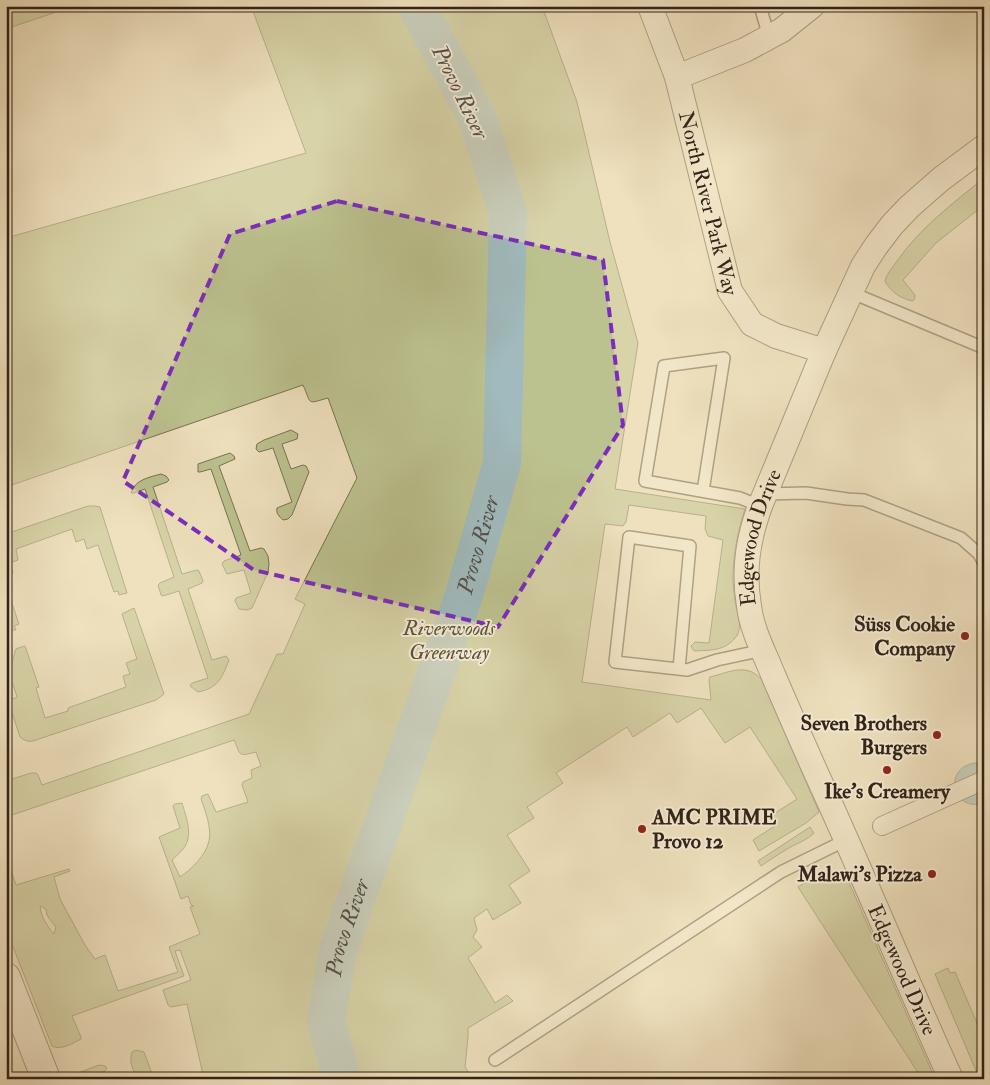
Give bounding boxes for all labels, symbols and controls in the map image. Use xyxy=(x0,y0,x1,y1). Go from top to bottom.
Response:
water label: Provo River xyxy=(425,40,496,145)
street label: North River Park Way xyxy=(672,108,744,299)
street label: Edgewood Drive xyxy=(733,465,787,608)
water label: Provo River xyxy=(451,491,506,598)
place label: Süss Cookie Company xyxy=(854,611,956,662)
park label: Riverwoods Greenway xyxy=(402,615,496,666)
marker: Süss Cookie Company xyxy=(959,630,971,642)
place label: Seven Brothers Burgers xyxy=(801,710,927,761)
marker: Seven Brothers Burgers xyxy=(931,729,943,741)
marker: Ike's Creamery xyxy=(881,764,893,776)
place label: Ike's Creamery xyxy=(824,778,951,805)
place label: AMC PRIME Provo 12 xyxy=(651,804,776,855)
marker: AMC PRIME Provo 12 xyxy=(636,823,648,835)
place label: Malawi's Pizza xyxy=(796,861,923,888)
marker: Malawi's Pizza xyxy=(926,868,938,880)
water label: Provo River xyxy=(320,873,377,980)
street label: Edgewood Drive xyxy=(861,900,943,1040)

